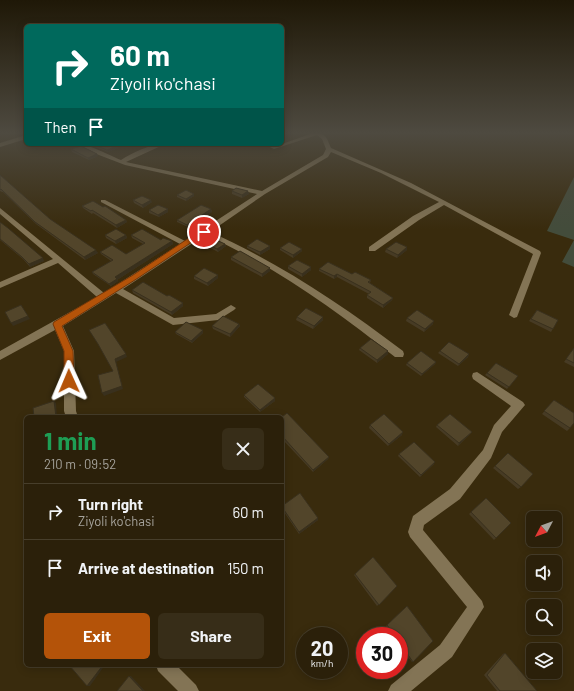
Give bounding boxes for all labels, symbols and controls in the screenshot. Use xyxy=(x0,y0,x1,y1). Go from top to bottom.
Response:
text: 60 m xyxy=(110,38,170,72)
icon: right xyxy=(44,40,96,92)
text: Ziyoli ko'chasi xyxy=(110,72,216,94)
icon: arrive xyxy=(85,116,107,138)
text: Then xyxy=(44,118,77,136)
pin xyxy=(187,215,221,249)
icon: arrive xyxy=(193,221,215,243)
position arrow xyxy=(48,360,90,402)
text: 1 min xyxy=(44,426,97,455)
button: close xyxy=(222,428,264,470)
text: 210 m · 09:52 xyxy=(44,456,116,472)
text: Turn right xyxy=(78,495,143,513)
icon: right xyxy=(44,501,66,523)
text: 60 m xyxy=(232,503,264,521)
north arrow xyxy=(526,511,562,547)
map controls xyxy=(526,511,562,679)
text: Ziyoli ko'chasi xyxy=(78,513,154,529)
button: sound xyxy=(526,555,562,591)
icon: arrive xyxy=(44,557,66,579)
text: Arrive at destination xyxy=(78,559,214,577)
text: 150 m xyxy=(227,559,264,577)
button: search xyxy=(526,599,562,635)
button: Exit xyxy=(44,613,150,659)
button: Share xyxy=(158,613,264,659)
speed limit sign: 30 xyxy=(356,627,408,679)
text: 20 xyxy=(311,636,333,660)
button: layers xyxy=(526,643,562,679)
text: km/h xyxy=(311,657,333,669)

